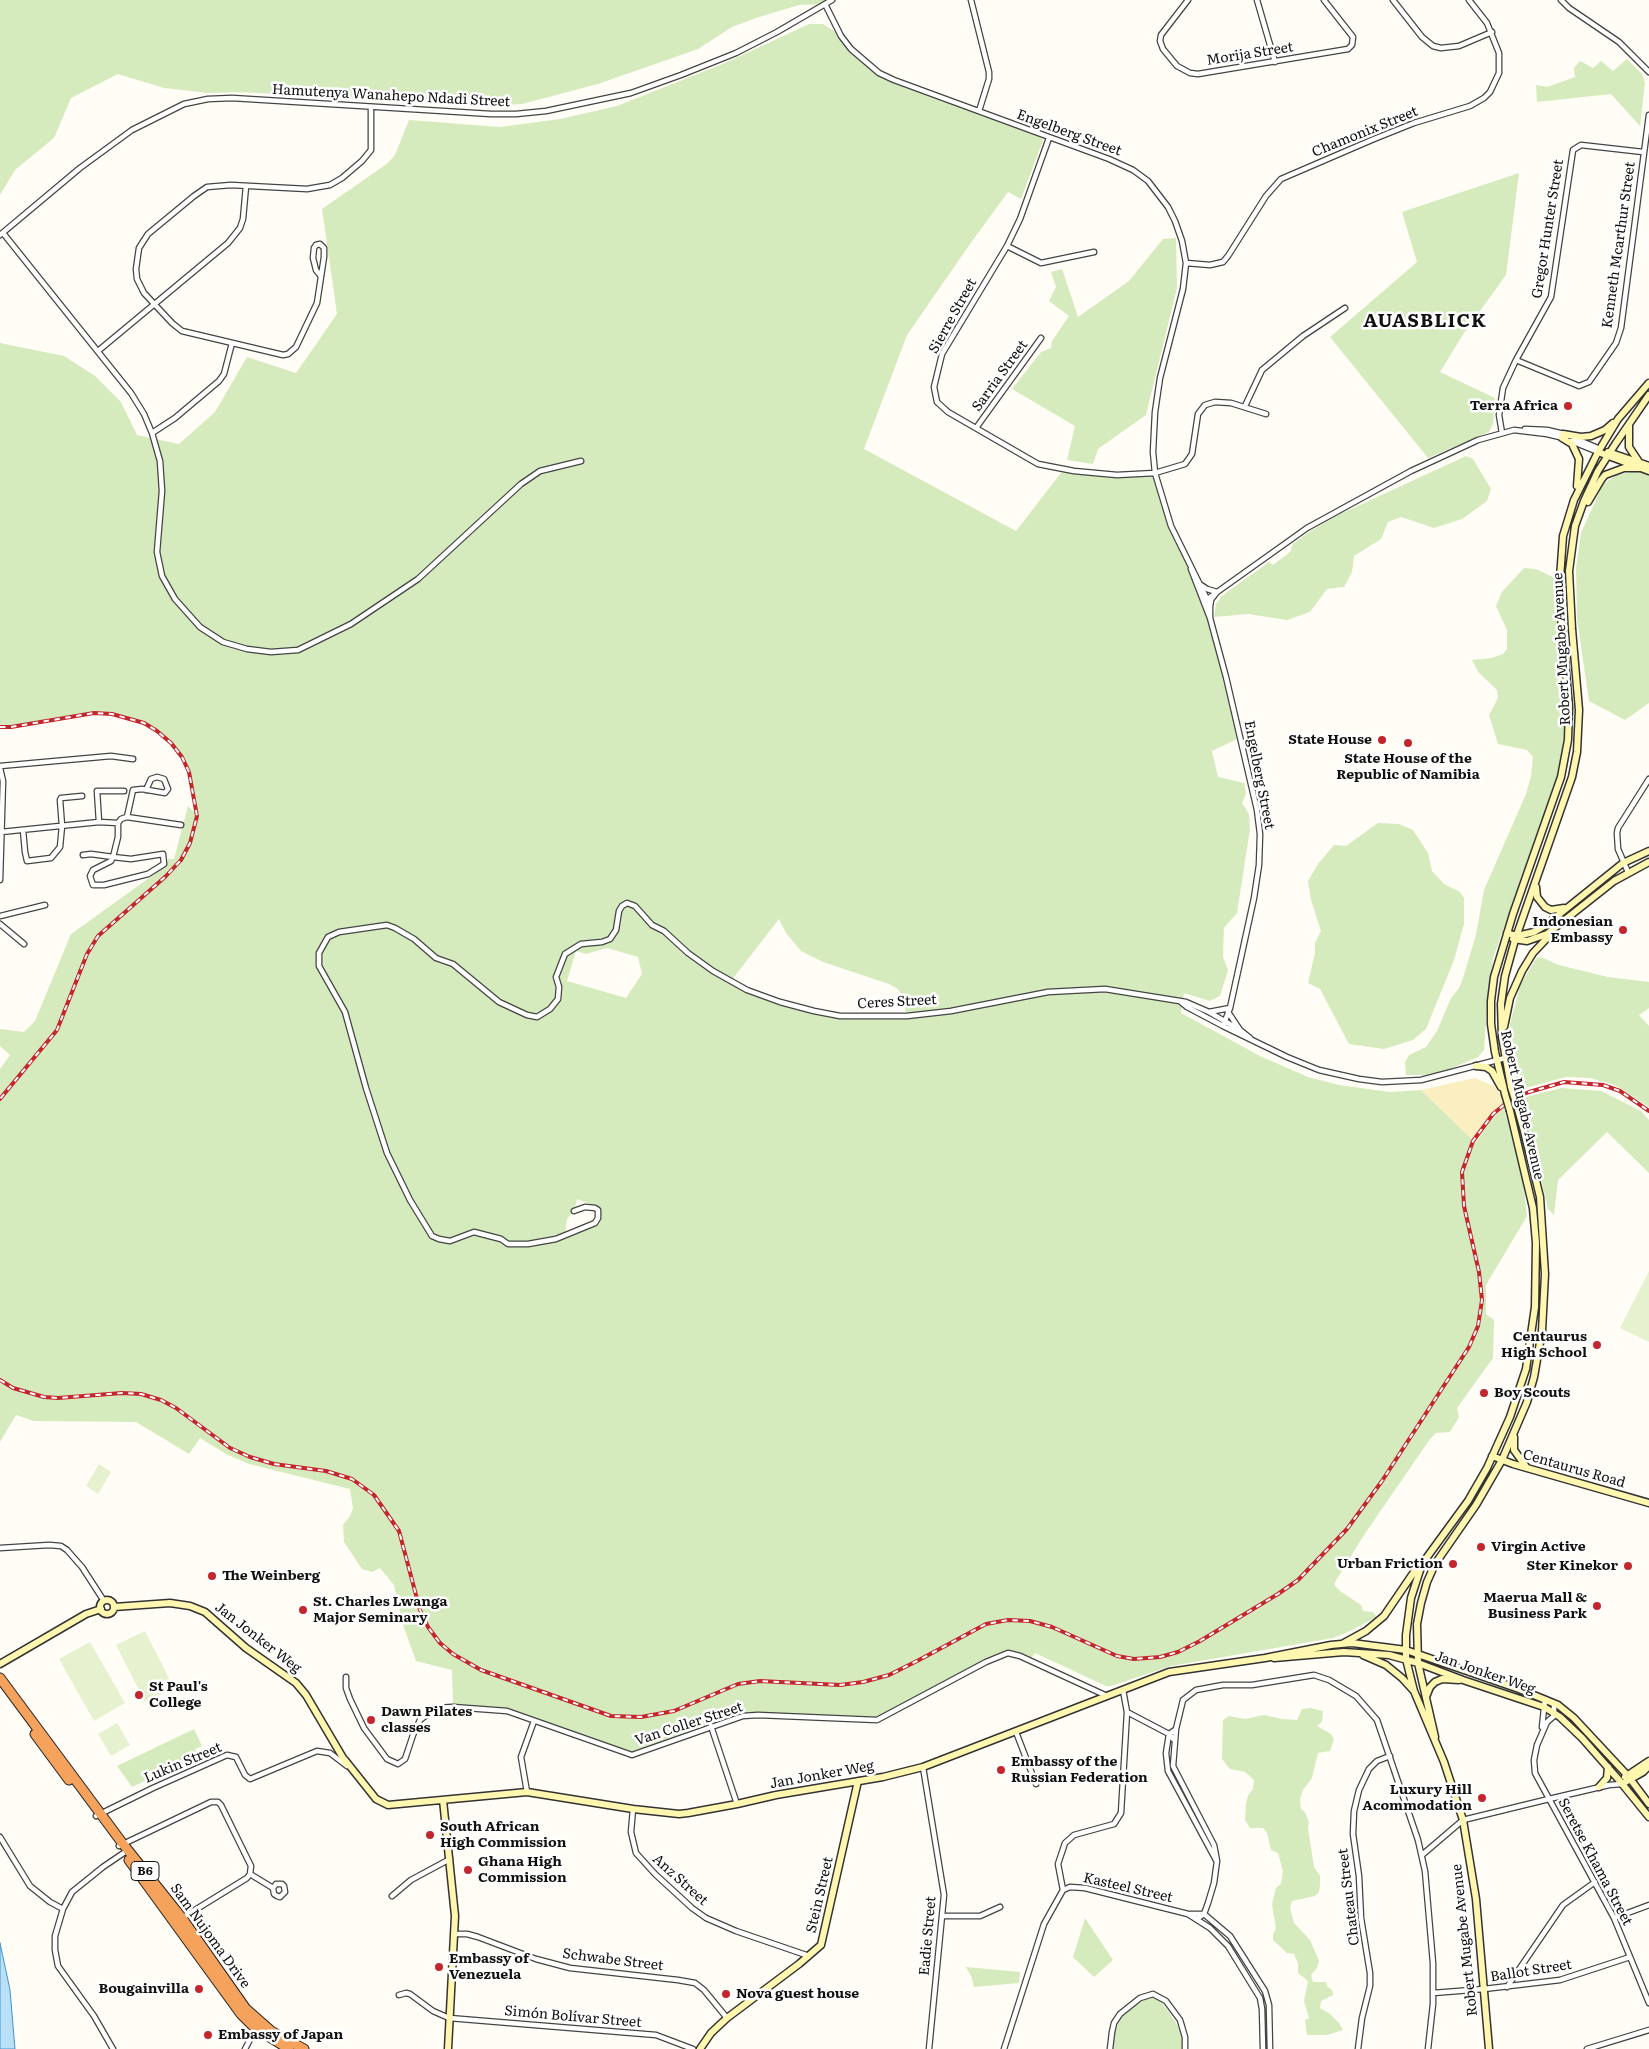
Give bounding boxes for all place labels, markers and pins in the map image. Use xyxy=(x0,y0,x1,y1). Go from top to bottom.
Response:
place label: Terra Africa xyxy=(1470,398,1558,414)
marker: Terra Africa xyxy=(1562,400,1574,412)
place label: State House xyxy=(1288,732,1372,748)
marker: State House xyxy=(1376,734,1388,746)
marker: State House of the Republic of Namibia xyxy=(1402,737,1414,749)
place label: State House of the Republic of Namibia xyxy=(1336,751,1480,784)
place label: Indonesian Embassy xyxy=(1533,914,1613,946)
marker: Indonesian Embassy xyxy=(1617,924,1629,936)
place label: Centaurus High School xyxy=(1501,1329,1587,1361)
marker: Centaurus High School xyxy=(1591,1339,1603,1351)
place label: Boy Scouts xyxy=(1494,1385,1570,1401)
marker: Boy Scouts xyxy=(1478,1387,1490,1399)
place label: Virgin Active xyxy=(1491,1539,1586,1555)
marker: Virgin Active xyxy=(1475,1541,1487,1553)
place label: Urban Friction xyxy=(1337,1556,1443,1572)
marker: Urban Friction xyxy=(1447,1558,1459,1570)
place label: Ster Kinekor xyxy=(1526,1558,1618,1574)
marker: Ster Kinekor xyxy=(1622,1560,1634,1572)
place label: The Weinberg xyxy=(222,1568,320,1584)
marker: The Weinberg xyxy=(206,1570,218,1582)
place label: Maerua Mall & Business Park xyxy=(1483,1590,1587,1622)
place label: St. Charles Lwanga Major Seminary xyxy=(313,1594,447,1626)
marker: Maerua Mall & Business Park xyxy=(1591,1600,1603,1612)
marker: St. Charles Lwanga Major Seminary xyxy=(297,1604,309,1616)
place label: St Paul's College xyxy=(149,1679,208,1711)
marker: St Paul's College xyxy=(133,1689,145,1701)
place label: Dawn Pilates classes xyxy=(381,1704,472,1736)
marker: Dawn Pilates classes xyxy=(365,1714,377,1726)
place label: Embassy of the Russian Federation xyxy=(1011,1754,1148,1786)
marker: Embassy of the Russian Federation xyxy=(995,1764,1007,1776)
place label: Luxury Hill Acommodation xyxy=(1362,1782,1472,1814)
marker: Luxury Hill Acommodation xyxy=(1476,1792,1488,1804)
place label: South African High Commission xyxy=(440,1819,566,1851)
marker: South African High Commission xyxy=(424,1829,436,1841)
place label: Ghana High Commission xyxy=(478,1854,567,1886)
marker: Ghana High Commission xyxy=(462,1864,474,1876)
place label: Embassy of Venezuela xyxy=(449,1951,529,1984)
marker: Embassy of Venezuela xyxy=(433,1961,445,1973)
place label: Bougainvilla xyxy=(99,1981,189,1997)
marker: Bougainvilla xyxy=(193,1983,205,1995)
place label: Nova guest house xyxy=(736,1986,859,2002)
marker: Nova guest house xyxy=(720,1988,732,2000)
place label: Embassy of Japan xyxy=(218,2027,343,2043)
marker: Embassy of Japan xyxy=(202,2029,214,2041)

